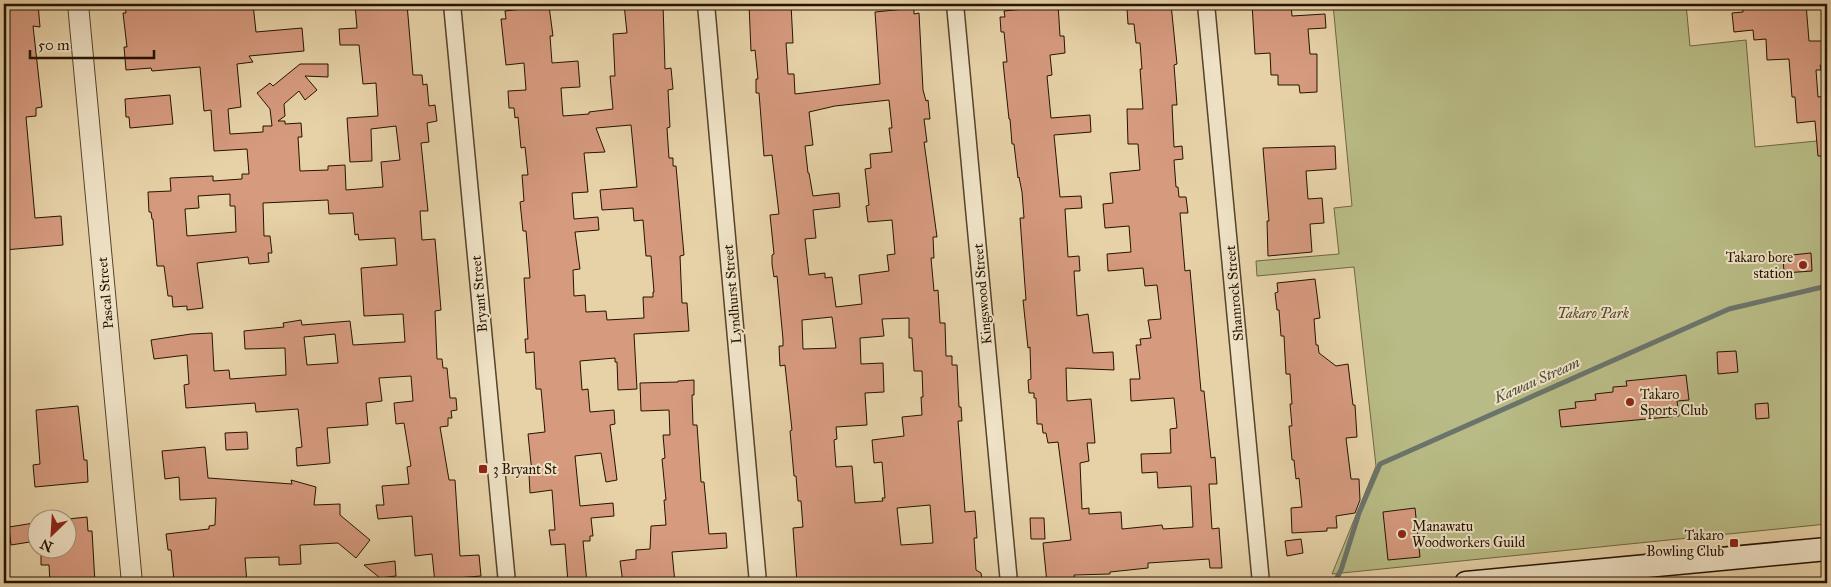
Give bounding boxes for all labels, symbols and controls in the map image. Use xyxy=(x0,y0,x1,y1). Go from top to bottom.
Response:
scale bar xyxy=(30,28,154,60)
text: 50 m xyxy=(38,36,70,54)
street label: Kingswood Street xyxy=(970,243,995,345)
street label: Lyndhurst Street xyxy=(720,244,745,344)
street label: Shamrock Street xyxy=(1222,244,1247,342)
place label: Takaro bore station xyxy=(1726,249,1793,282)
street label: Bryant Street xyxy=(468,255,491,333)
street label: Pascal Street xyxy=(94,256,117,330)
marker: Takaro bore station xyxy=(1797,259,1809,271)
park label: Takaro Park xyxy=(1557,305,1630,322)
water label: Kawau Stream xyxy=(1490,353,1583,407)
place label: Takaro Sports Club xyxy=(1640,386,1708,419)
marker: Takaro Sports Club xyxy=(1624,396,1636,408)
place label: 3 Bryant St xyxy=(493,461,557,478)
marker: 3 Bryant St xyxy=(477,463,489,475)
north arrow xyxy=(28,510,78,560)
place label: Manawatu Woodworkers Guild xyxy=(1412,518,1525,551)
place label: Takaro Bowling Club xyxy=(1646,527,1724,560)
marker: Manawatu Woodworkers Guild xyxy=(1396,528,1408,540)
text: N xyxy=(38,535,56,556)
marker: Takaro Bowling Club xyxy=(1728,537,1740,549)

